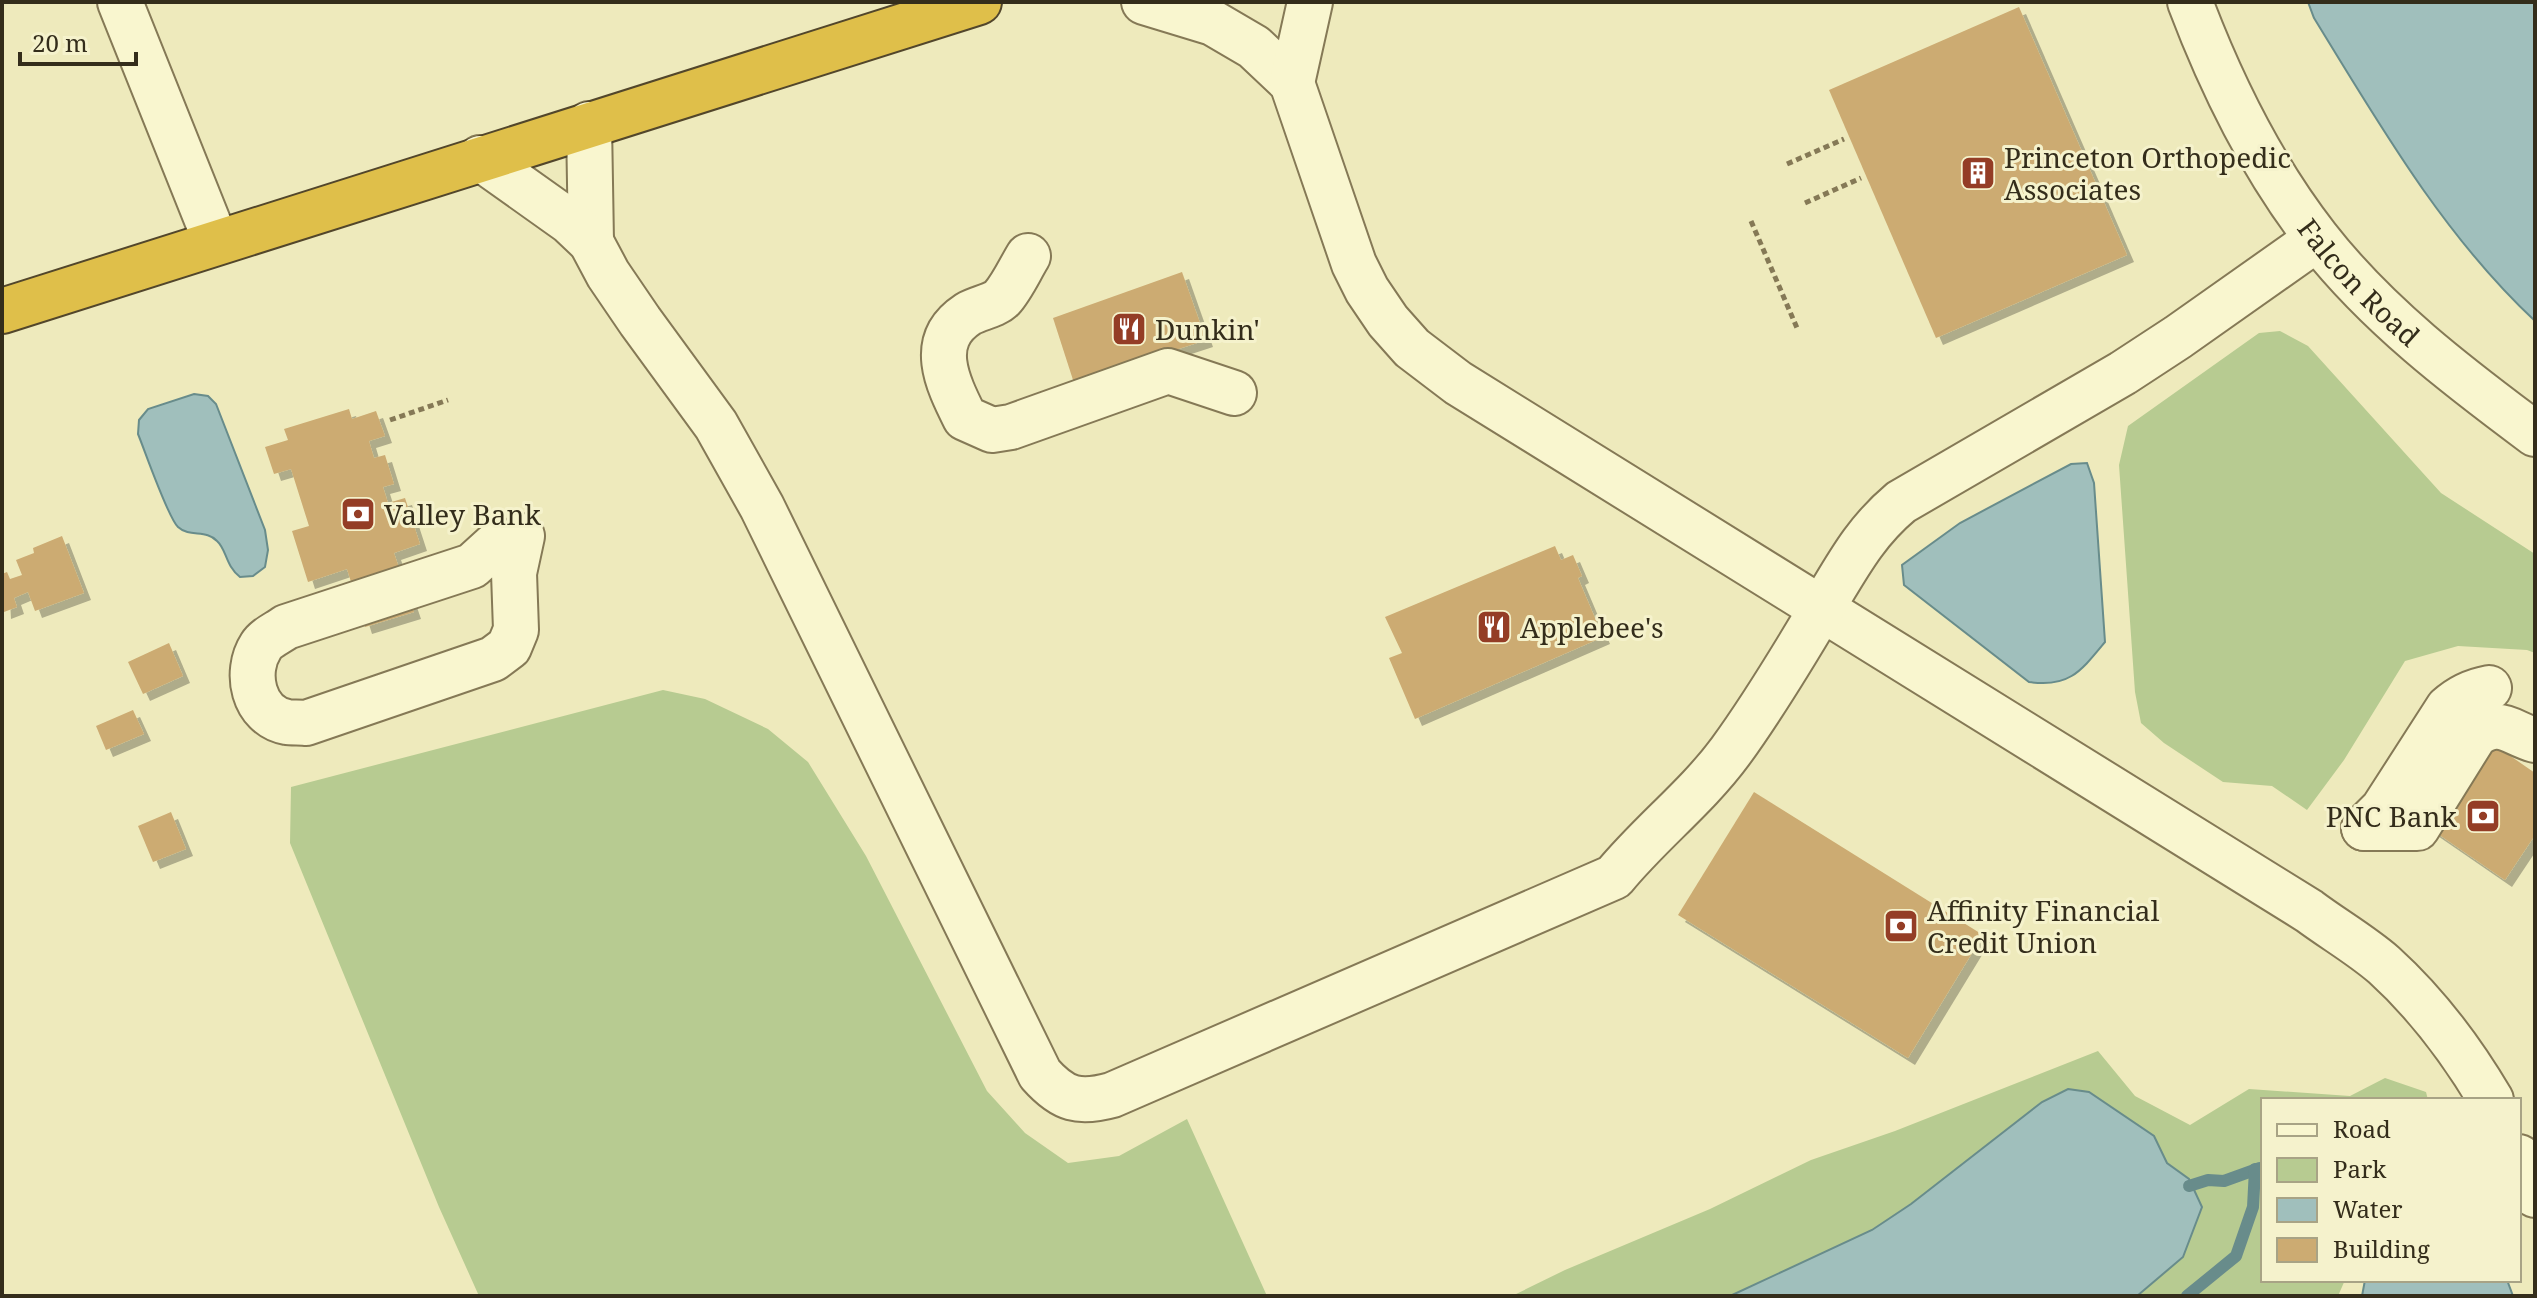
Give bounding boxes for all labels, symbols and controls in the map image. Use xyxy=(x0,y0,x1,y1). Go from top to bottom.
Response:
scale bar xyxy=(20,16,136,66)
text: 20 m xyxy=(32,26,88,59)
place label: Princeton Orthopedic Associates xyxy=(2004,138,2291,208)
building icon: Princeton Orthopedic Associates xyxy=(1959,154,1997,192)
street label: Falcon Road xyxy=(2290,210,2428,354)
restaurant icon: Dunkin' xyxy=(1110,310,1148,348)
place label: Dunkin' xyxy=(1155,310,1260,348)
bank icon: Valley Bank xyxy=(339,495,377,533)
place label: Valley Bank xyxy=(384,495,542,533)
restaurant icon: Applebee's xyxy=(1475,608,1513,646)
place label: Applebee's xyxy=(1520,608,1664,646)
place label: PNC Bank xyxy=(2326,797,2458,835)
bank icon: PNC Bank xyxy=(2464,797,2502,835)
place label: Affinity Financial Credit Union xyxy=(1927,891,2160,961)
bank icon: Affinity Financial Credit Union xyxy=(1882,907,1920,945)
legend xyxy=(2261,1098,2521,1282)
text: Road xyxy=(2333,1112,2391,1145)
text: Park xyxy=(2333,1152,2387,1185)
text: Water xyxy=(2333,1192,2403,1225)
text: Building xyxy=(2333,1232,2430,1265)

